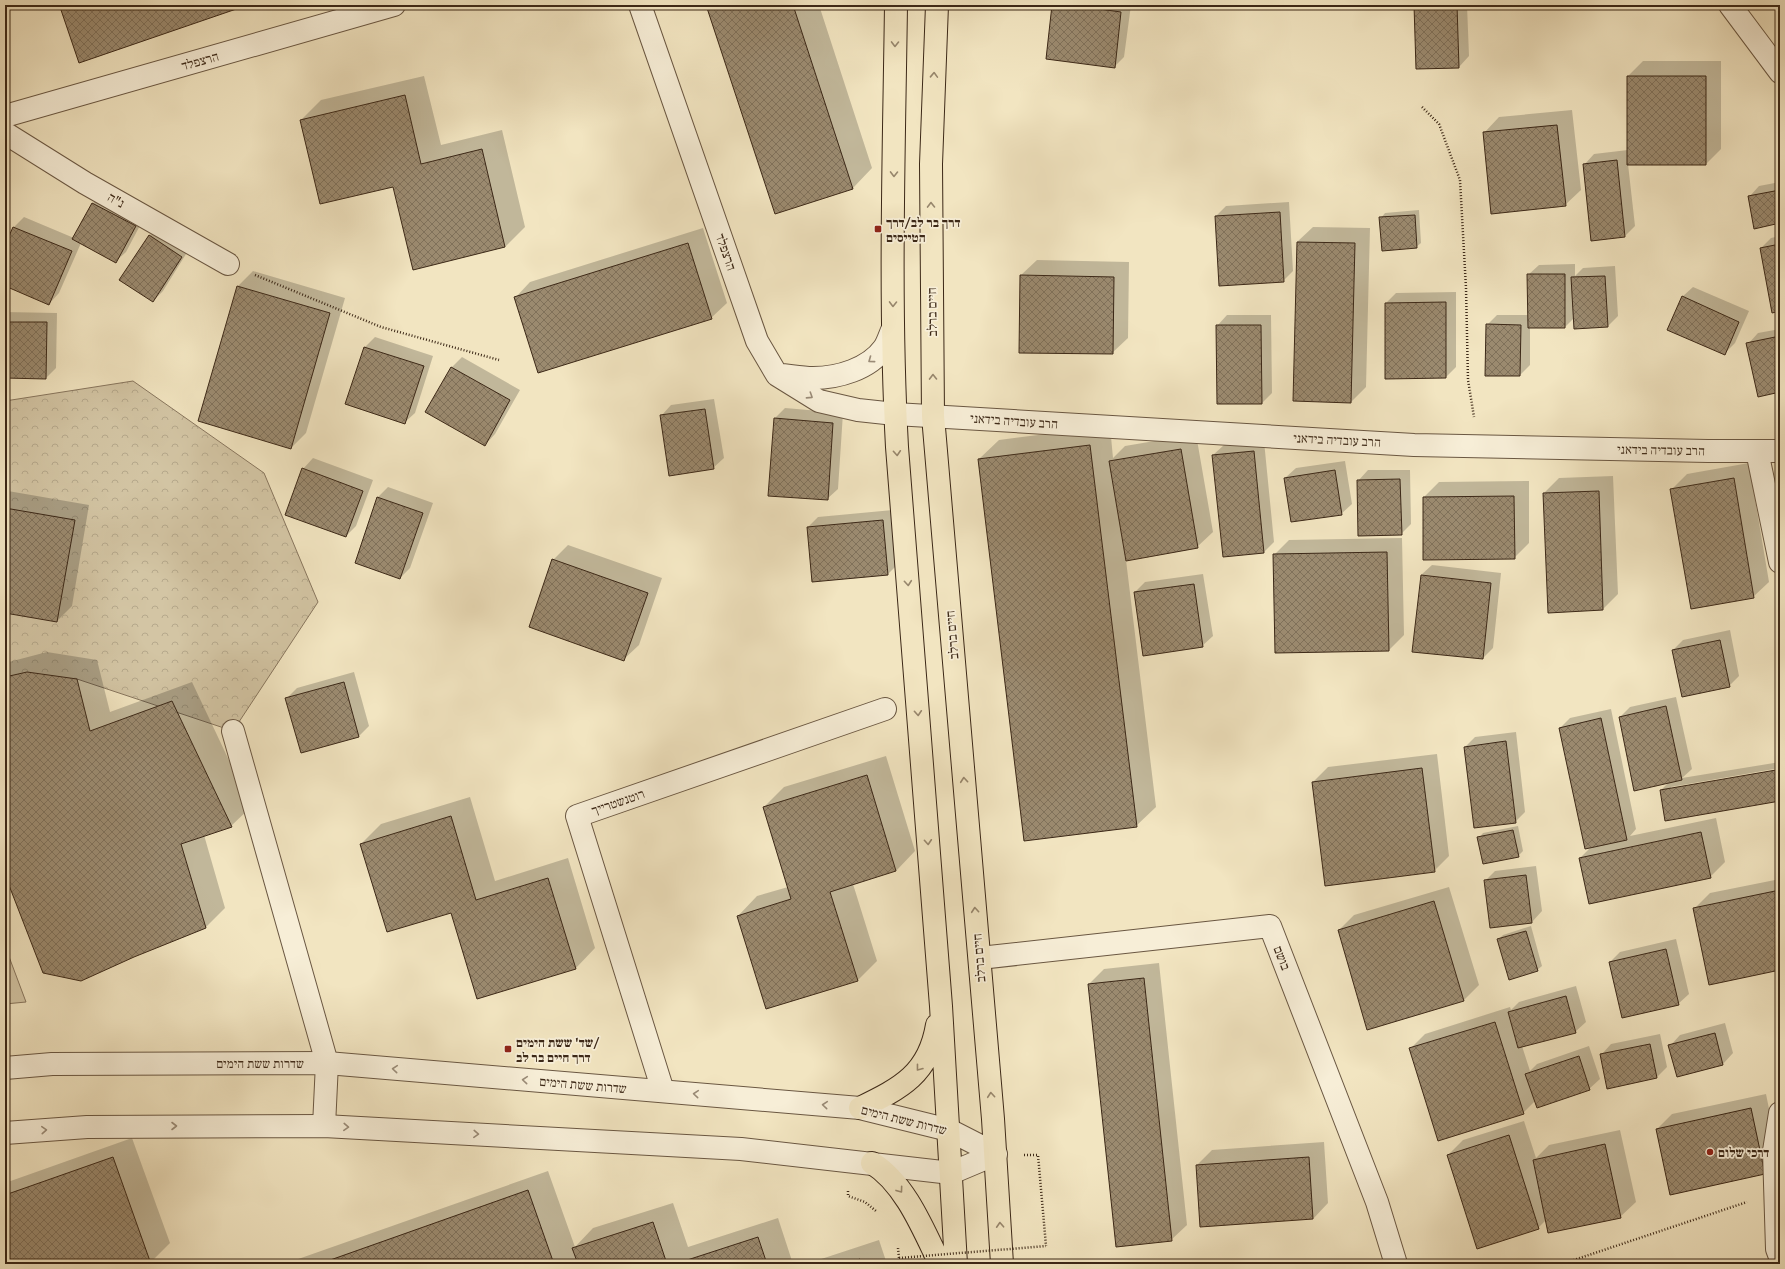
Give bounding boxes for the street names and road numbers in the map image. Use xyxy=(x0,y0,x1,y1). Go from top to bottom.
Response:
street label: הרצפלד xyxy=(179,47,221,75)
street label: נ"ה xyxy=(104,188,128,212)
street label: הרצפלד xyxy=(711,231,741,273)
street label: חיים ברלב xyxy=(922,287,942,337)
street label: הרב עובדיה בידאני xyxy=(970,408,1059,434)
street label: הרב עובדיה בידאני xyxy=(1293,428,1381,452)
street label: הרב עובדיה בידאני xyxy=(1617,440,1705,460)
street label: חיים ברלב xyxy=(940,610,964,660)
street label: רוטנשטרייך xyxy=(589,784,647,820)
street label: חיים ברלב xyxy=(967,933,991,983)
street label: בושם xyxy=(1269,943,1295,973)
street label: שדרות ששת הימים xyxy=(216,1054,304,1073)
street label: שדרות ששת הימים xyxy=(538,1072,628,1098)
street label: שדרות ששת הימים xyxy=(859,1100,949,1140)

